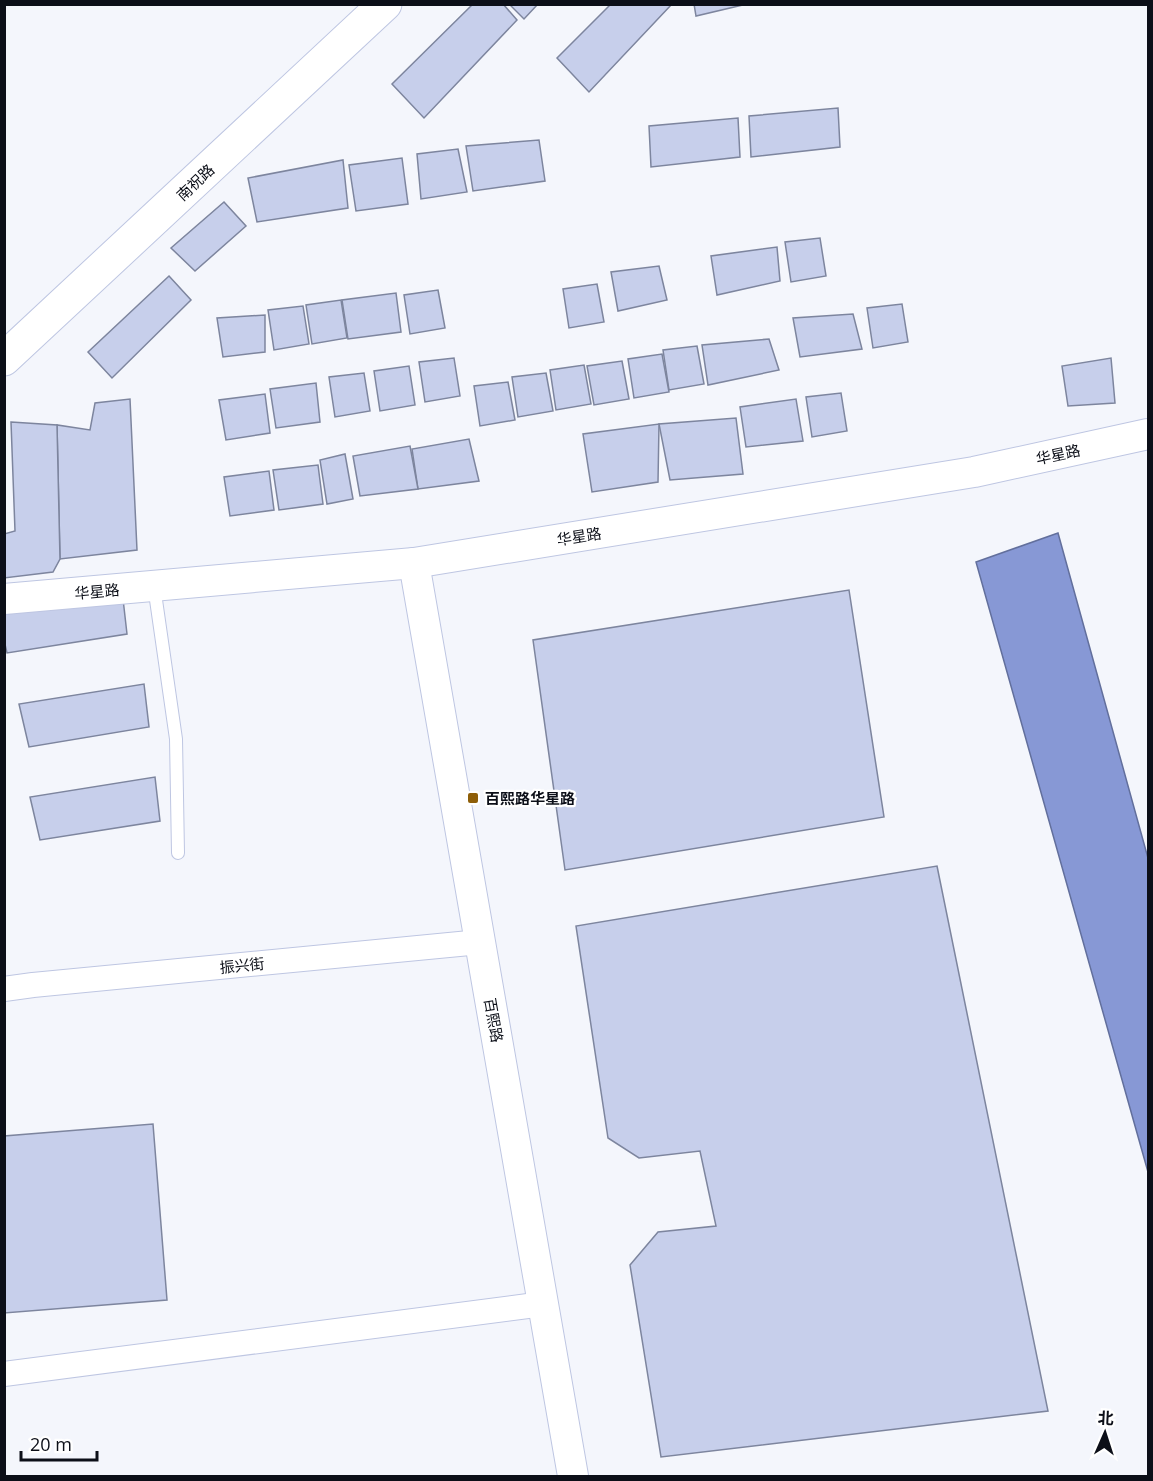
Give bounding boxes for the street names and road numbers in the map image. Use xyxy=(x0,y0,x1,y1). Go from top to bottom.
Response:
street label: 南祝路 xyxy=(172,159,218,205)
street label: 华星路 xyxy=(1034,440,1082,468)
street label: 华星路 xyxy=(555,523,603,549)
street label: 华星路 xyxy=(74,579,120,603)
street label: 振兴街 xyxy=(219,953,265,977)
street label: 百熙路 xyxy=(480,996,508,1044)

